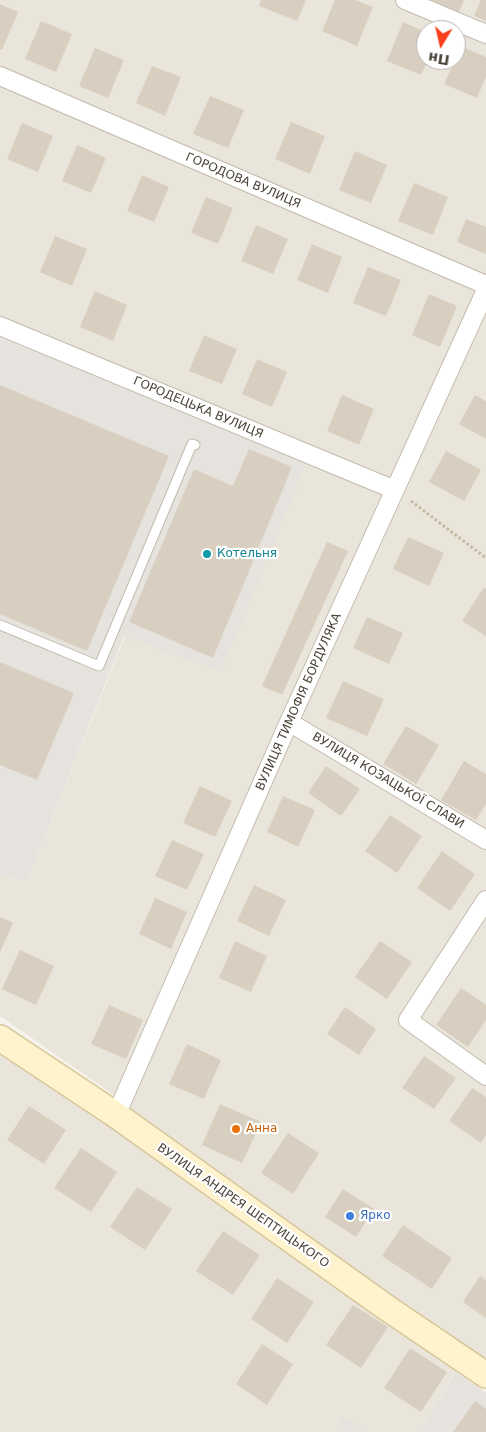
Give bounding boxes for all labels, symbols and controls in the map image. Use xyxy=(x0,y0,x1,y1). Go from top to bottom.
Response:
north arrow xyxy=(416,20,466,70)
text: Пн xyxy=(427,49,451,68)
street label: ГОРОДОВА ВУЛИЦЯ xyxy=(183,150,303,212)
street label: ГОРОДЕЦЬКА ВУЛИЦЯ xyxy=(131,374,265,442)
place label: Котельня xyxy=(217,547,277,561)
marker: Котельня xyxy=(201,548,213,560)
street label: ВУЛИЦЯ ТИМОФІЯ БОРДУЛЯКА xyxy=(253,611,345,793)
street label: ВУЛИЦЯ КОЗАЦЬКОЇ СЛАВИ xyxy=(309,730,467,832)
place label: Анна xyxy=(246,1122,277,1136)
marker: Анна xyxy=(230,1123,242,1135)
street label: ВУЛИЦЯ АНДРЕЯ ШЕПТИЦЬКОГО xyxy=(154,1141,332,1271)
place label: Ярко xyxy=(360,1209,391,1223)
marker: Ярко xyxy=(344,1210,356,1222)

